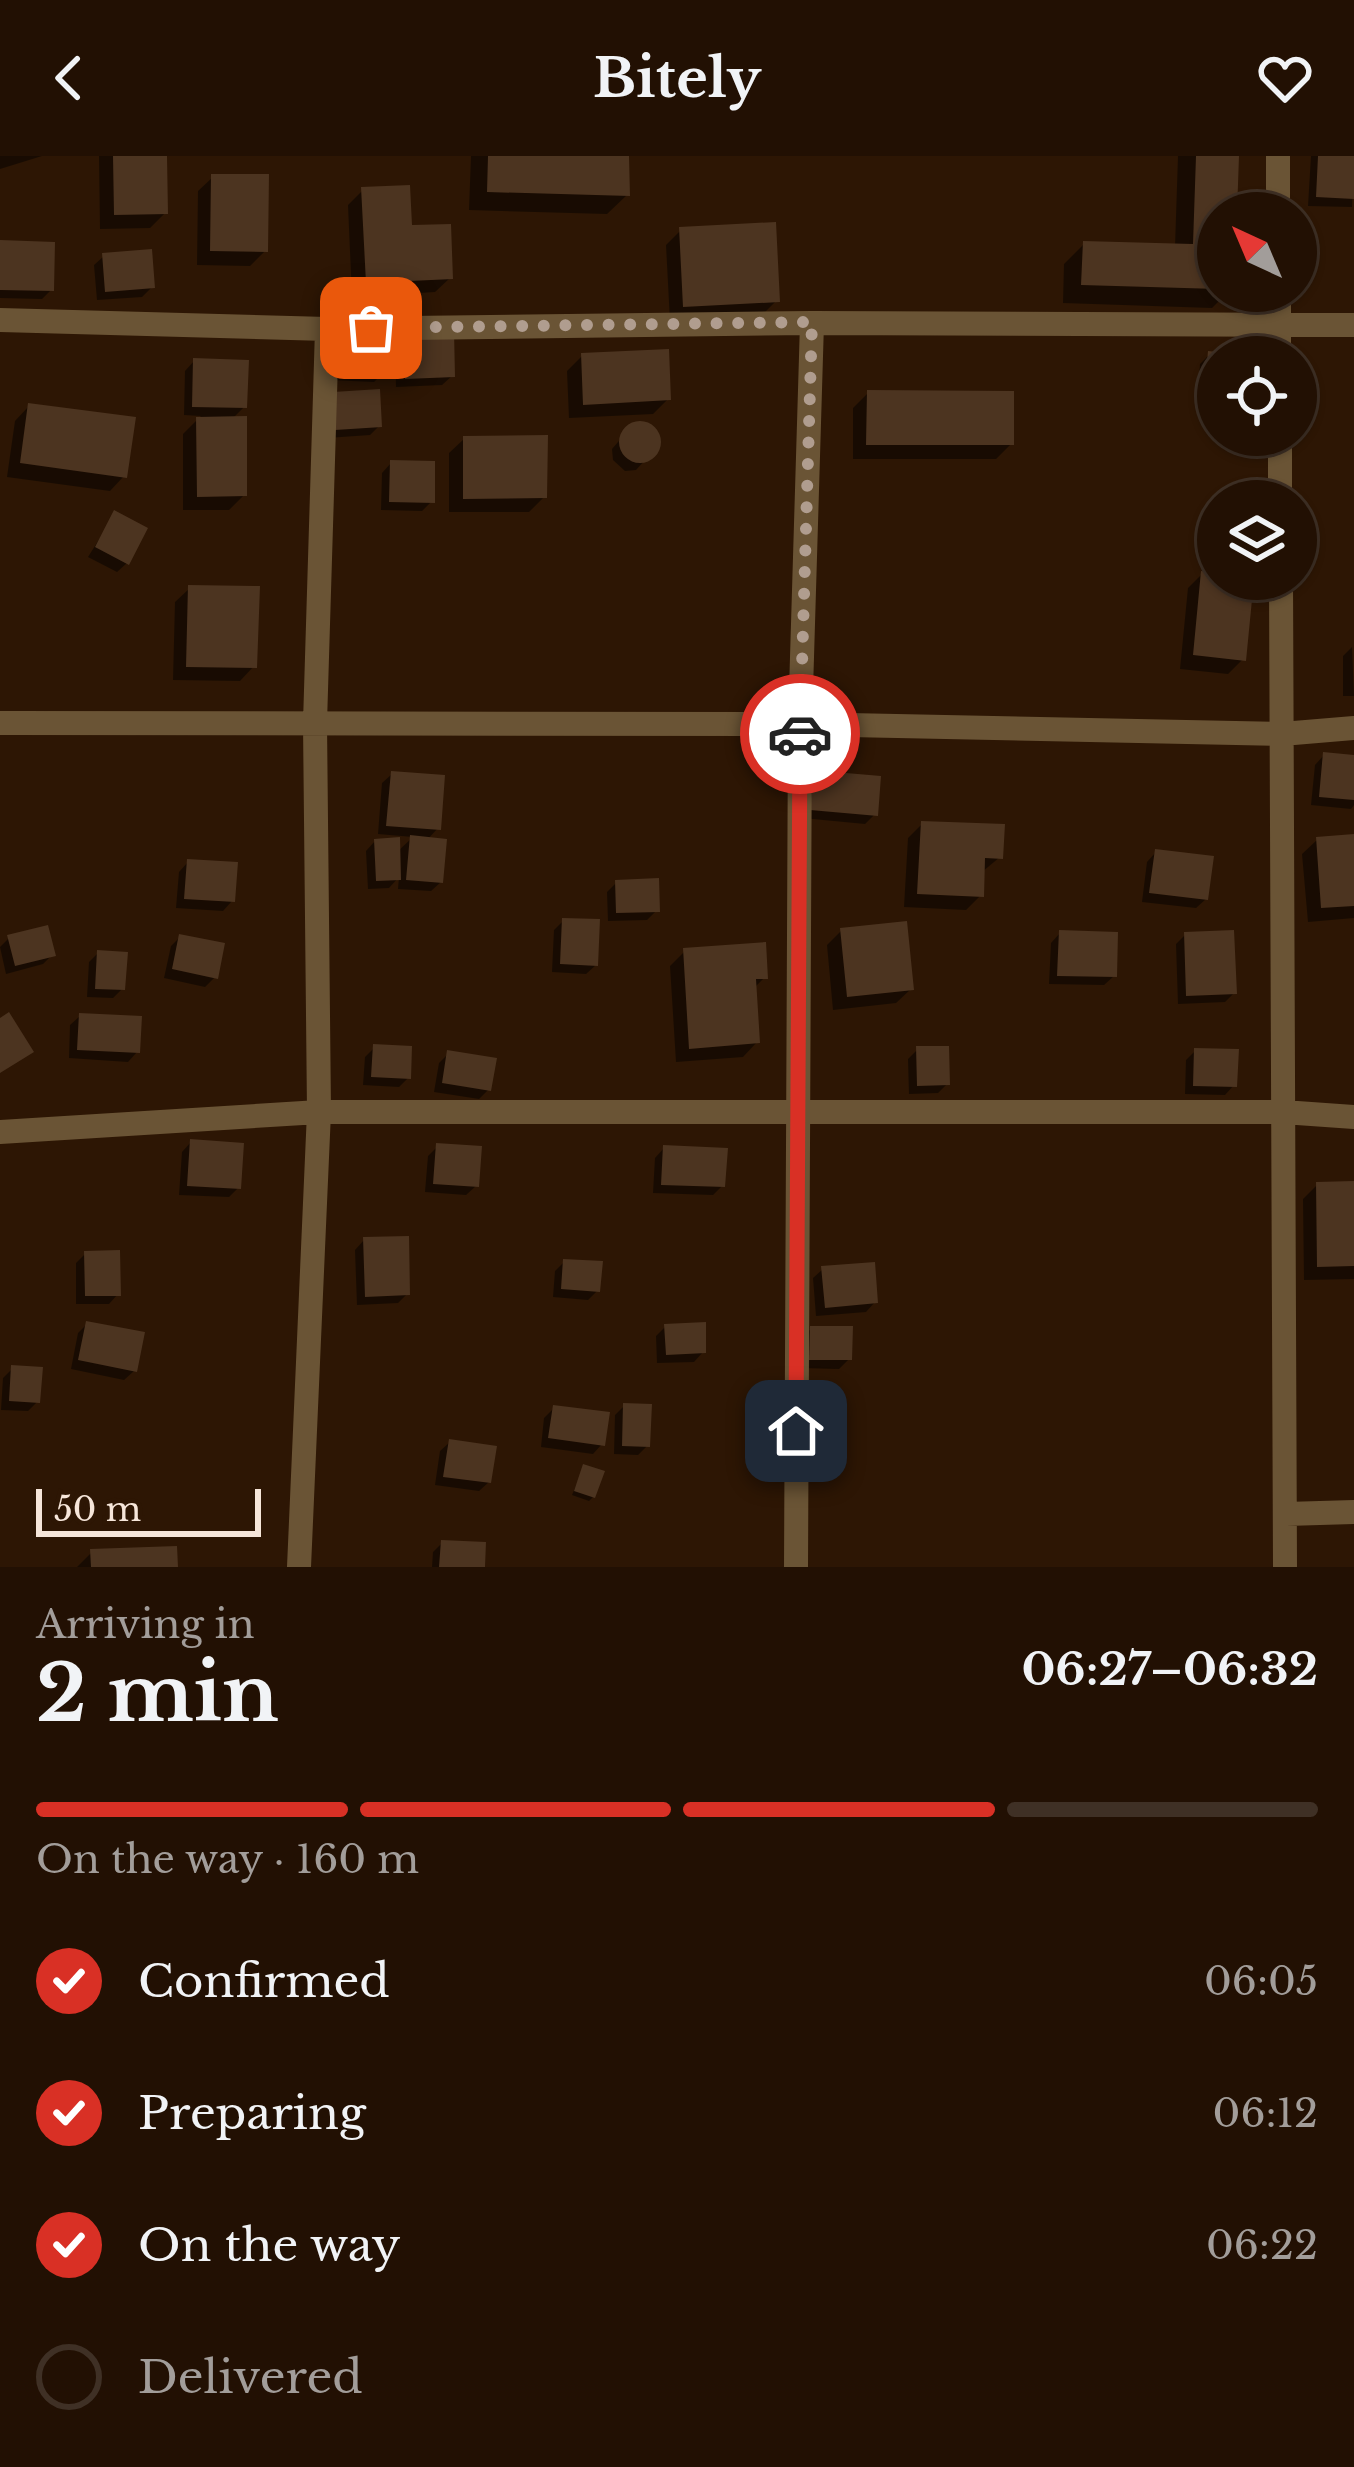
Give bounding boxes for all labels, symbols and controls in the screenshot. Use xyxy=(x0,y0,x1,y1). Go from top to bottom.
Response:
icon: back xyxy=(36,45,102,111)
text: Bitely xyxy=(593,45,761,112)
icon: heart xyxy=(1252,45,1318,111)
north arrow xyxy=(1197,192,1317,312)
map controls xyxy=(1197,192,1317,600)
pin xyxy=(320,277,422,379)
icon: bag xyxy=(338,295,404,361)
button: locate xyxy=(1197,336,1317,456)
button: layers xyxy=(1197,480,1317,600)
courier xyxy=(740,674,860,794)
icon: car xyxy=(767,701,833,767)
pin xyxy=(745,1380,847,1482)
icon: home xyxy=(763,1398,829,1464)
scale bar xyxy=(36,1483,261,1536)
text: 50 m xyxy=(54,1489,141,1530)
text: Arriving in xyxy=(36,1600,255,1649)
text: 06:27–06:32 xyxy=(1021,1641,1318,1697)
text: 2 min xyxy=(36,1645,279,1742)
text: On the way · 160 m xyxy=(36,1835,419,1884)
icon: check xyxy=(36,1948,102,2014)
text: Confirmed xyxy=(138,1953,390,2009)
text: 06:05 xyxy=(1204,1957,1318,2006)
icon: check xyxy=(36,2080,102,2146)
text: Preparing xyxy=(138,2085,366,2141)
text: 06:12 xyxy=(1213,2089,1318,2138)
icon: check xyxy=(36,2212,102,2278)
text: On the way xyxy=(138,2217,401,2273)
text: 06:22 xyxy=(1206,2221,1318,2270)
text: Delivered xyxy=(138,2349,363,2405)

